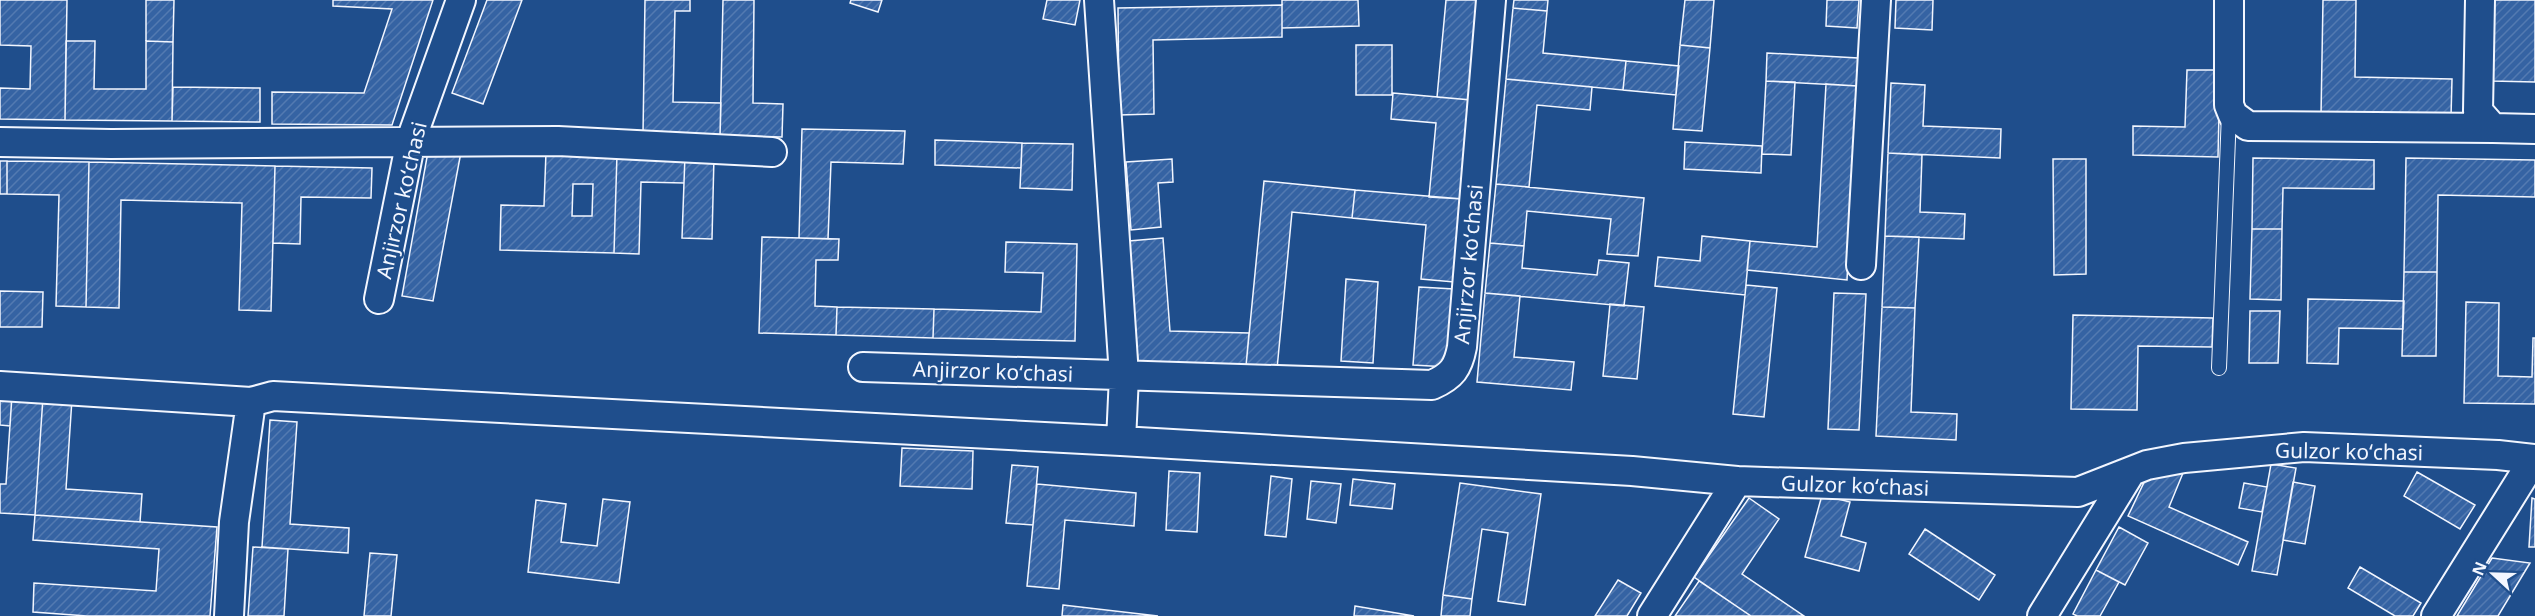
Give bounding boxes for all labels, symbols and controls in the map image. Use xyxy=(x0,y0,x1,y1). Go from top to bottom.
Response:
street label: Anjirzor koʻchasi xyxy=(369,119,433,281)
street label: Anjirzor koʻchasi xyxy=(1447,183,1489,345)
street label: Anjirzor koʻchasi xyxy=(912,354,1074,388)
street label: Gulzor koʻchasi xyxy=(2275,436,2423,466)
street label: Gulzor koʻchasi xyxy=(1780,468,1930,502)
north arrow xyxy=(2463,544,2523,604)
text: N xyxy=(2466,558,2492,579)

